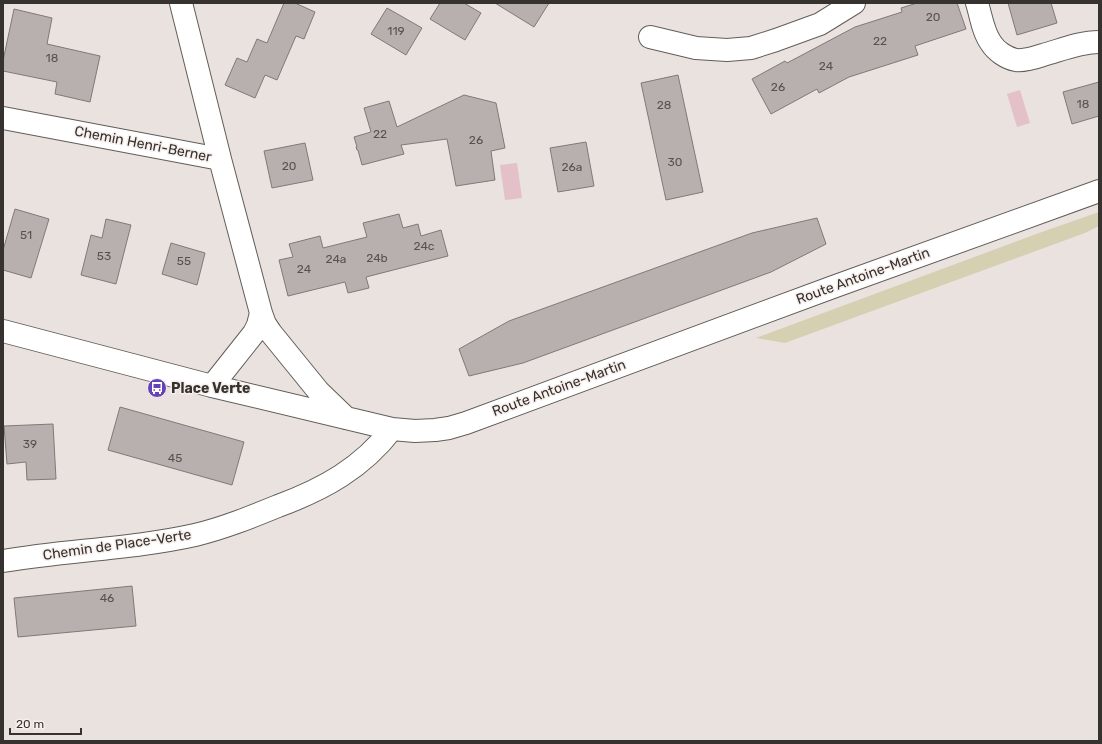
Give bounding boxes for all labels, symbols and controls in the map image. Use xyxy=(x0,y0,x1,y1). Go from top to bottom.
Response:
house number: 20 xyxy=(926,10,940,24)
house number: 119 xyxy=(387,24,405,38)
house number: 22 xyxy=(873,34,887,48)
house number: 18 xyxy=(46,51,58,65)
house number: 24 xyxy=(819,59,834,73)
house number: 26 xyxy=(771,80,785,94)
house number: 18 xyxy=(1077,97,1089,111)
house number: 28 xyxy=(657,98,671,112)
street label: Chemin Henri-Berner xyxy=(73,122,214,166)
house number: 22 xyxy=(373,127,387,141)
house number: 26 xyxy=(469,133,483,147)
house number: 30 xyxy=(668,155,682,169)
house number: 20 xyxy=(282,159,296,173)
house number: 26a xyxy=(562,160,582,174)
house number: 51 xyxy=(20,228,32,242)
house number: 24c xyxy=(413,239,435,253)
street label: Route Antoine-Martin xyxy=(794,244,932,308)
house number: 53 xyxy=(97,249,111,263)
house number: 24b xyxy=(366,251,388,265)
house number: 24a xyxy=(325,252,347,266)
house number: 55 xyxy=(177,254,191,268)
house number: 24 xyxy=(297,262,312,276)
street label: Route Antoine-Martin xyxy=(490,356,628,420)
bus stop icon: Place Verte xyxy=(146,377,168,399)
place label: Place Verte xyxy=(171,380,250,397)
house number: 39 xyxy=(23,437,37,451)
house number: 45 xyxy=(168,451,182,465)
street label: Chemin de Place-Verte xyxy=(42,526,193,564)
house number: 46 xyxy=(100,591,114,605)
scale bar xyxy=(10,710,81,736)
text: 20 m xyxy=(16,717,44,731)

